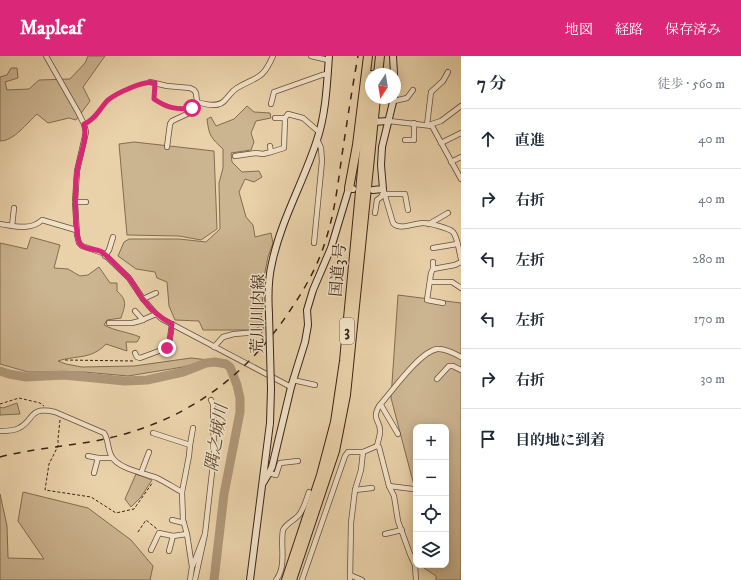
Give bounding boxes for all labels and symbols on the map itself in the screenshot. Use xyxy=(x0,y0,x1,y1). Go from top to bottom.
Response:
north arrow xyxy=(365,68,401,104)
route start xyxy=(183,99,201,117)
street label: 国道3号 xyxy=(326,242,350,298)
street label: 荒川川内線 xyxy=(247,274,269,354)
road number: 3 xyxy=(340,318,354,344)
route end xyxy=(158,339,176,357)
water label: 隅之城川 xyxy=(201,401,233,473)

